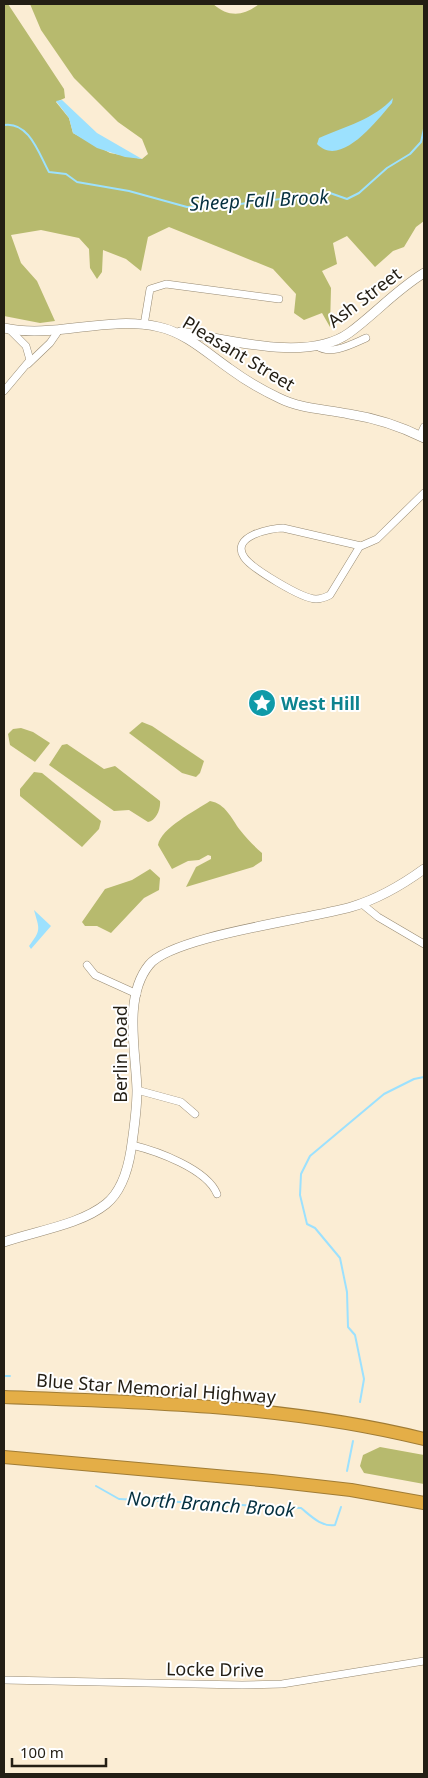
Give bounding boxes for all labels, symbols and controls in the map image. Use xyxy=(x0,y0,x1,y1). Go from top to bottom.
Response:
water label: Sheep Fall Brook xyxy=(189,183,330,217)
street label: Ash Street xyxy=(322,261,406,333)
street label: Pleasant Street xyxy=(178,310,300,396)
place icon: West Hill xyxy=(247,688,277,718)
place label: West Hill xyxy=(281,691,360,715)
street label: Berlin Road xyxy=(108,1005,132,1103)
street label: Blue Star Memorial Highway xyxy=(35,1368,277,1408)
water label: North Branch Brook xyxy=(126,1485,296,1523)
street label: Locke Drive xyxy=(166,1656,264,1682)
scale bar xyxy=(12,1736,106,1768)
text: 100 m xyxy=(20,1742,64,1762)

